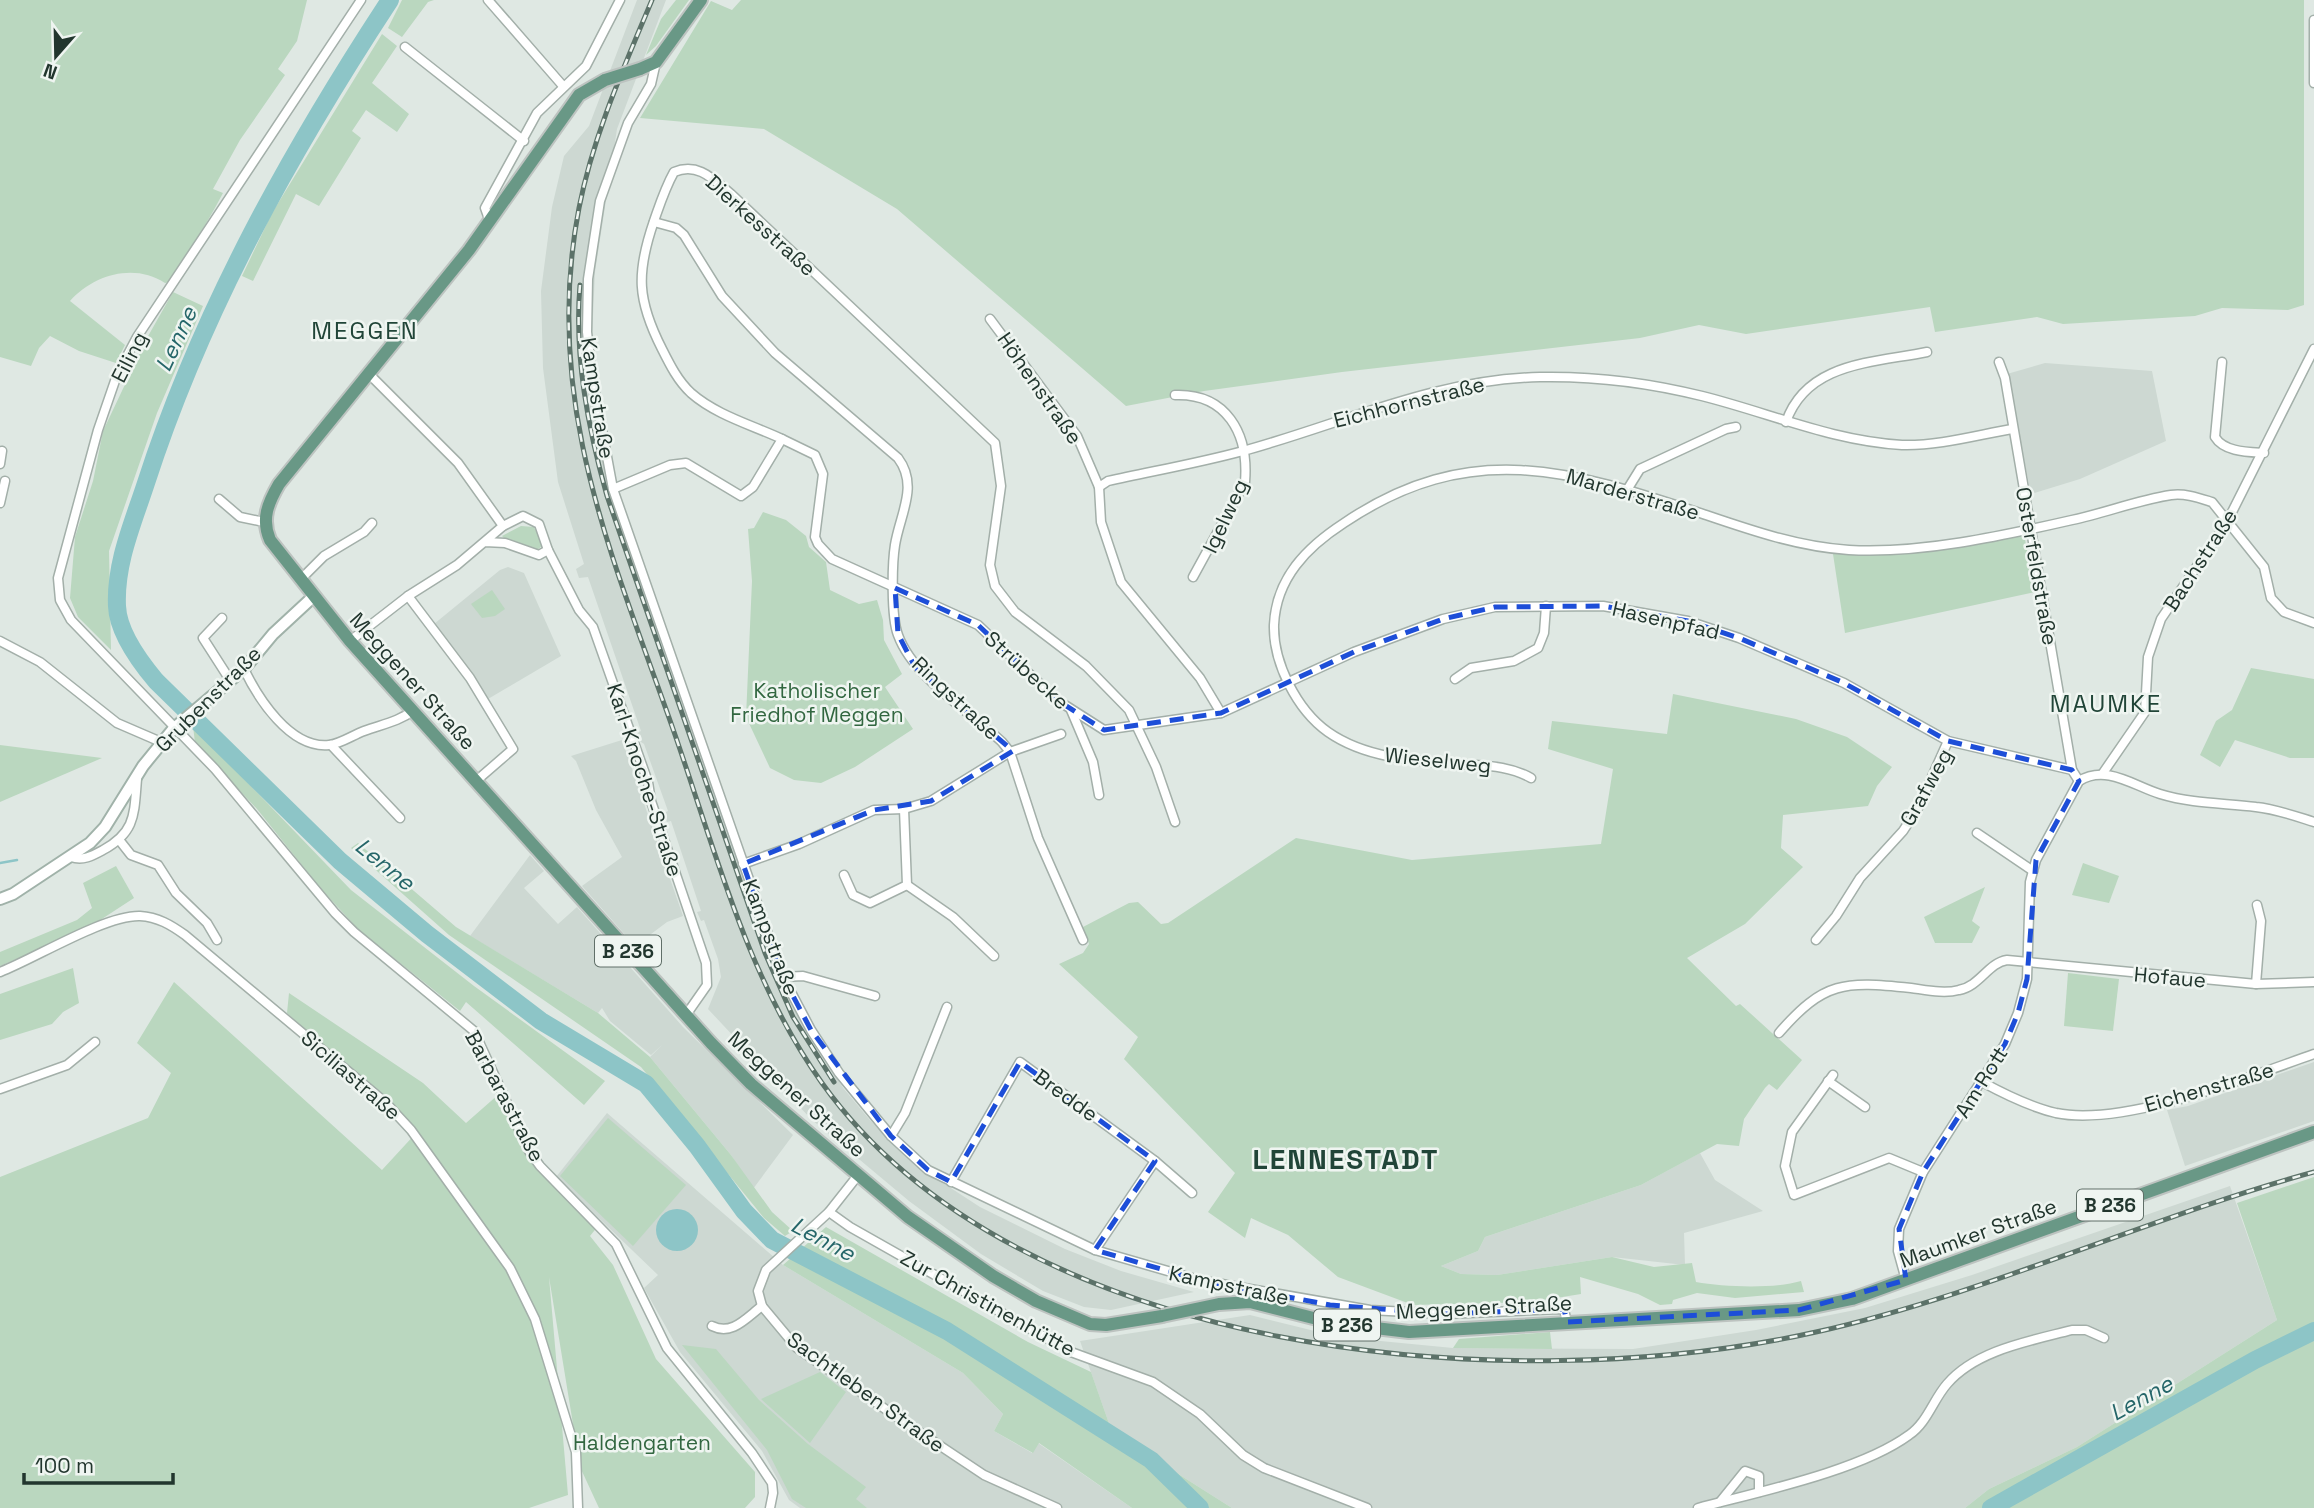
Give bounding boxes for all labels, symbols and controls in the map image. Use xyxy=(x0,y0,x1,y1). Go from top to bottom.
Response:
north arrow xyxy=(21,21,91,91)
text: N xyxy=(40,58,61,85)
street label: Dierkesstraße xyxy=(700,168,822,282)
water label: Lenne xyxy=(148,301,205,376)
district label: MEGGEN xyxy=(311,315,419,346)
street label: Eiling xyxy=(105,327,153,387)
street label: Höhenstraße xyxy=(991,327,1089,449)
street label: Kampstraße xyxy=(575,336,621,460)
street label: Eichhornstraße xyxy=(1331,370,1487,434)
street label: Marderstraße xyxy=(1563,462,1703,526)
street label: Igelweg xyxy=(1196,475,1254,557)
street label: Osterfeldstraße xyxy=(2010,485,2064,647)
street label: Bachstraße xyxy=(2157,504,2243,616)
street label: Hasenpfad xyxy=(1610,595,1722,645)
street label: Meggener Straße xyxy=(344,606,482,756)
street label: Strübecke xyxy=(979,625,1075,715)
street label: Grubenstraße xyxy=(149,640,267,758)
street label: Ringstraße xyxy=(906,650,1006,746)
park label: Katholischer Friedhof Meggen xyxy=(730,677,904,728)
street label: Karl-Knoche-Straße xyxy=(601,680,689,880)
district label: MAUMKE xyxy=(2050,688,2162,719)
street label: Wieselweg xyxy=(1383,741,1493,779)
street label: Grafweg xyxy=(1894,743,1958,831)
water label: Lenne xyxy=(349,831,422,898)
street label: Kampstraße xyxy=(736,875,806,999)
road number: B 236 xyxy=(595,936,661,967)
street label: Hofaue xyxy=(2133,960,2207,994)
street label: Siciliastraße xyxy=(295,1024,407,1126)
street label: Meggener Straße xyxy=(722,1025,872,1163)
street label: Barbarastraße xyxy=(459,1026,551,1166)
street label: Am Rott xyxy=(1949,1041,2013,1123)
street label: Eichenstraße xyxy=(2141,1056,2277,1118)
street label: Bredde xyxy=(1028,1063,1104,1127)
district label: LENNESTADT xyxy=(1253,1141,1439,1177)
road number: B 236 xyxy=(2077,1190,2143,1220)
street label: Maumker Straße xyxy=(1896,1192,2060,1274)
water label: Lenne xyxy=(786,1210,861,1269)
street label: Zur Christinenhütte xyxy=(896,1244,1080,1362)
street label: Kampstraße xyxy=(1166,1259,1292,1311)
street label: Meggener Straße xyxy=(1395,1289,1573,1325)
road number: B 236 xyxy=(1314,1310,1380,1340)
street label: Sachtleben Straße xyxy=(782,1326,950,1458)
water label: Lenne xyxy=(2104,1368,2179,1428)
park label: Haldengarten xyxy=(573,1429,711,1456)
scale bar xyxy=(24,1442,173,1486)
text: 100 m xyxy=(35,1452,94,1479)

